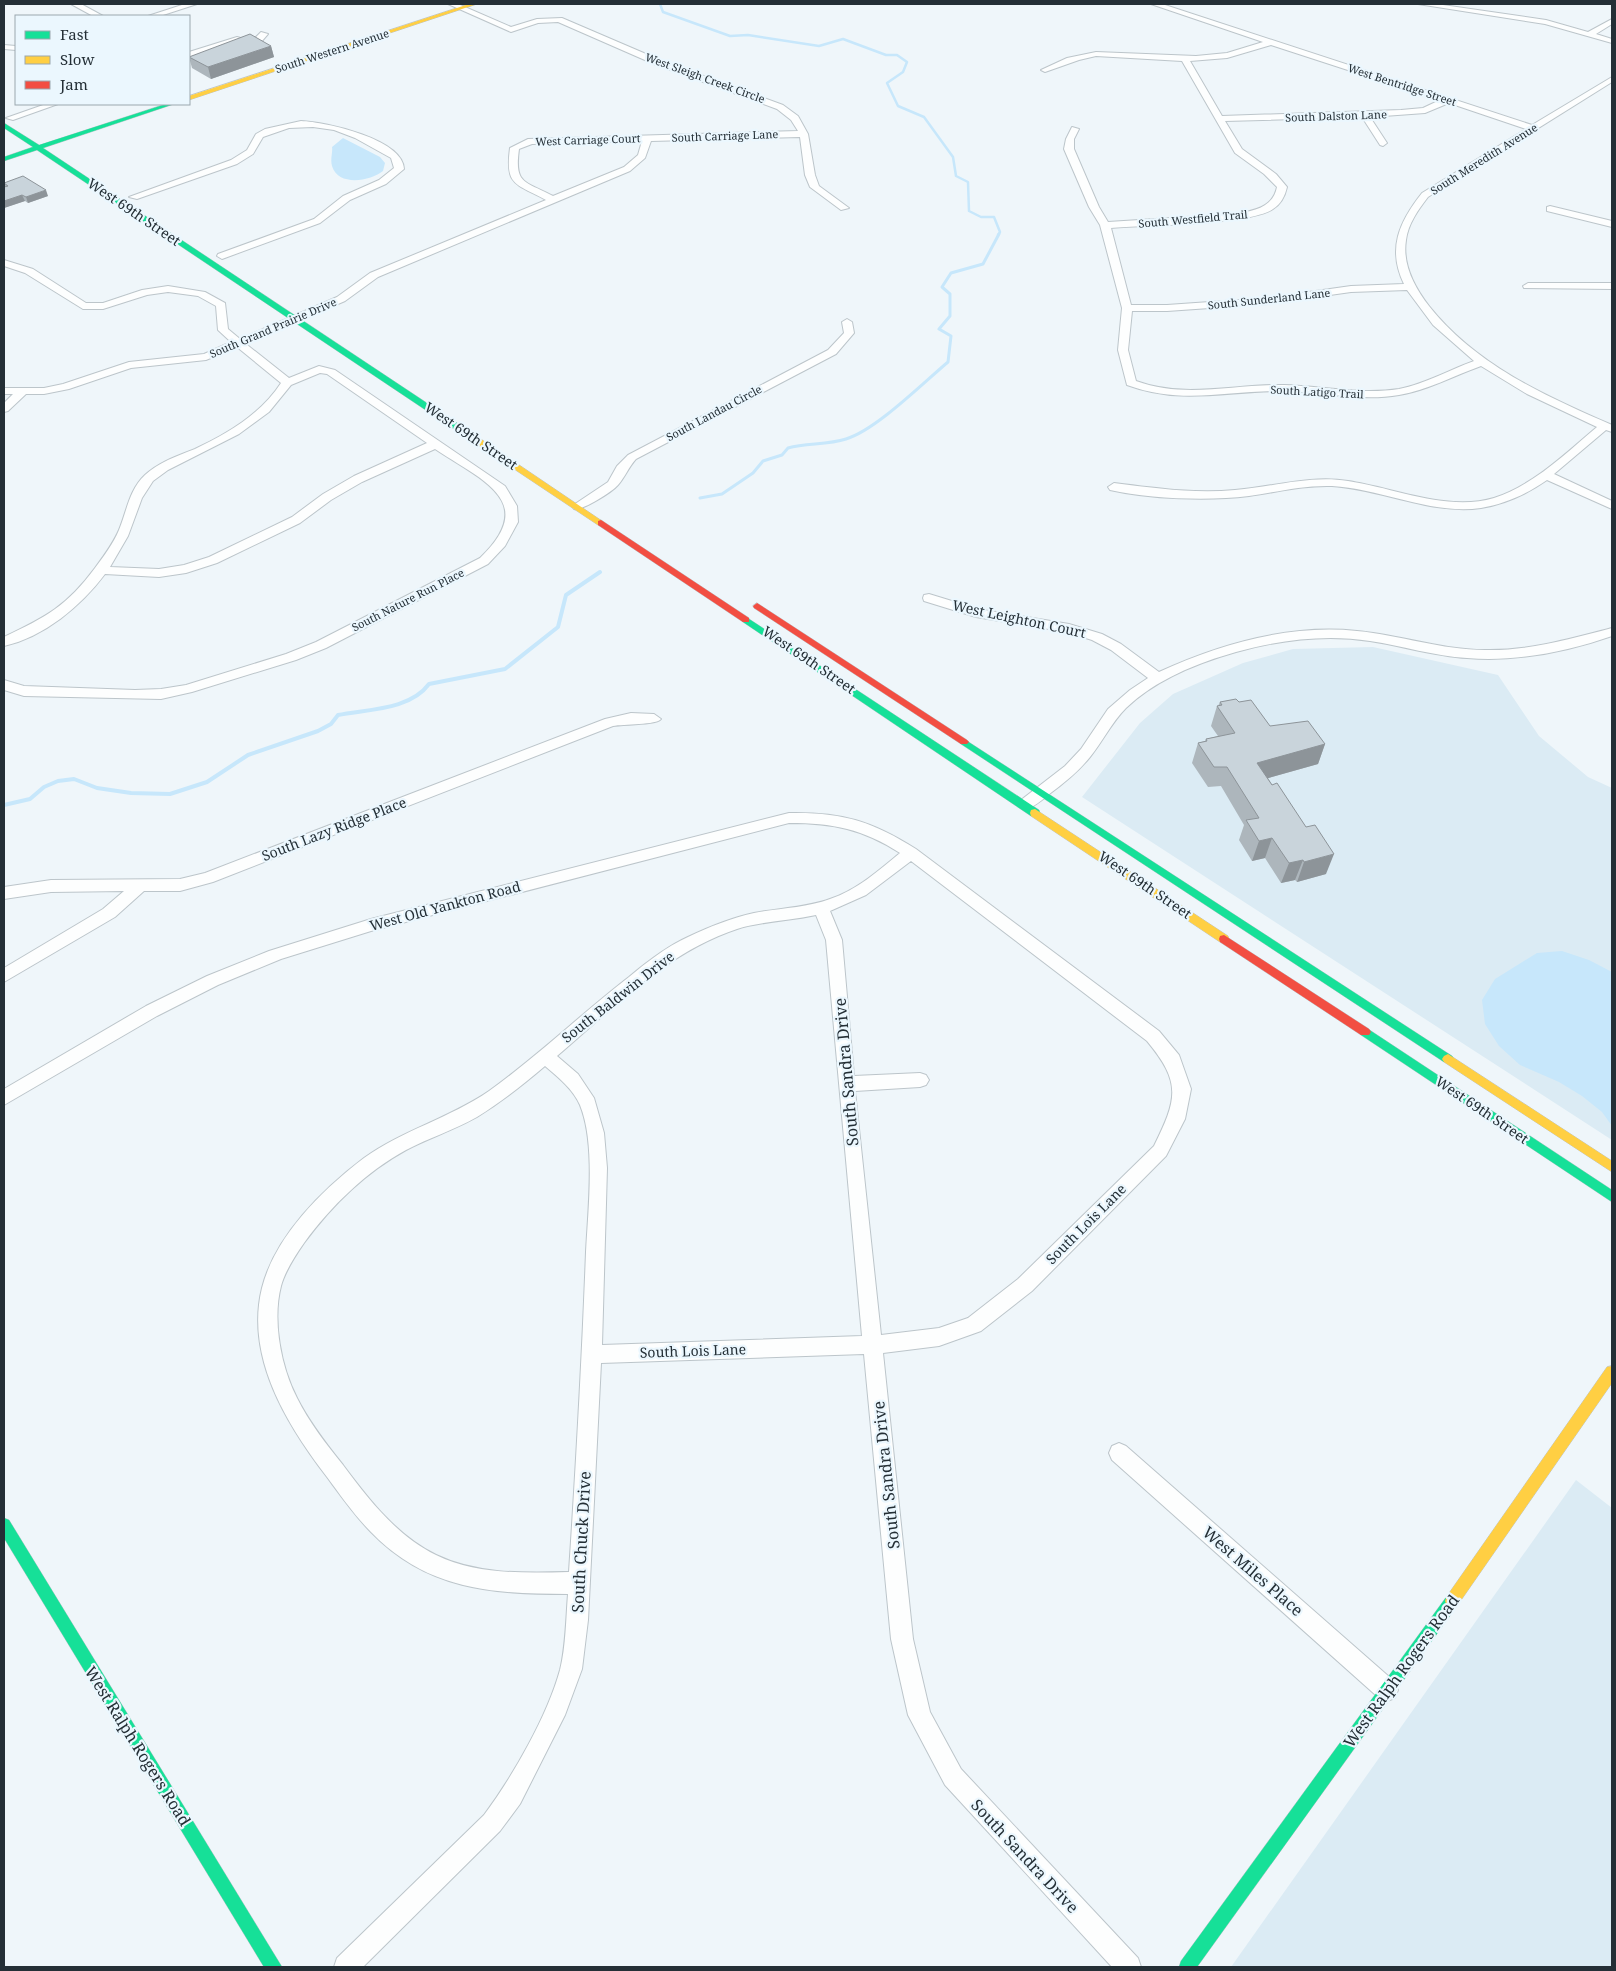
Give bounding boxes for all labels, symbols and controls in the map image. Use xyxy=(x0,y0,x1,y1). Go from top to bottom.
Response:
legend xyxy=(15,15,190,105)
text: Fast xyxy=(60,24,89,44)
street label: South Western Avenue xyxy=(273,25,391,76)
text: Slow xyxy=(60,49,94,69)
street label: West Sleigh Creek Circle xyxy=(643,49,767,106)
street label: West Bentridge Street xyxy=(1346,60,1458,109)
text: Jam xyxy=(59,74,88,94)
street label: South Dalston Lane xyxy=(1285,106,1387,125)
street label: South Meredith Avenue xyxy=(1427,119,1540,198)
street label: South Carriage Lane xyxy=(671,126,779,145)
street label: West Carriage Court xyxy=(535,130,641,149)
street label: West 69th Street xyxy=(84,173,185,250)
street label: South Westfield Trail xyxy=(1138,206,1249,231)
street label: South Sunderland Lane xyxy=(1207,285,1331,312)
street label: South Grand Prairie Drive xyxy=(207,294,339,361)
street label: South Landau Circle xyxy=(663,381,764,444)
street label: South Latigo Trail xyxy=(1270,382,1365,401)
street label: West 69th Street xyxy=(421,397,522,474)
street label: South Nature Run Place xyxy=(349,565,467,634)
street label: West Leighton Court xyxy=(951,595,1088,642)
street label: West 69th Street xyxy=(759,621,860,698)
street label: South Lazy Ridge Place xyxy=(259,792,409,865)
street label: West 69th Street xyxy=(1095,846,1196,923)
street label: West Old Yankton Road xyxy=(367,876,523,935)
street label: South Baldwin Drive xyxy=(557,947,678,1047)
street label: South Sandra Drive xyxy=(829,997,863,1147)
street label: West 69th Street xyxy=(1432,1071,1533,1148)
street label: South Lois Lane xyxy=(1041,1179,1130,1268)
street label: South Lois Lane xyxy=(639,1339,746,1362)
street label: South Sandra Drive xyxy=(867,1400,905,1550)
street label: South Chuck Drive xyxy=(566,1471,596,1613)
street label: West Miles Place xyxy=(1198,1521,1308,1621)
street label: West Ralph Rogers Road xyxy=(1338,1590,1464,1752)
street label: West Ralph Rogers Road xyxy=(80,1662,196,1830)
street label: South Sandra Drive xyxy=(966,1794,1084,1918)

